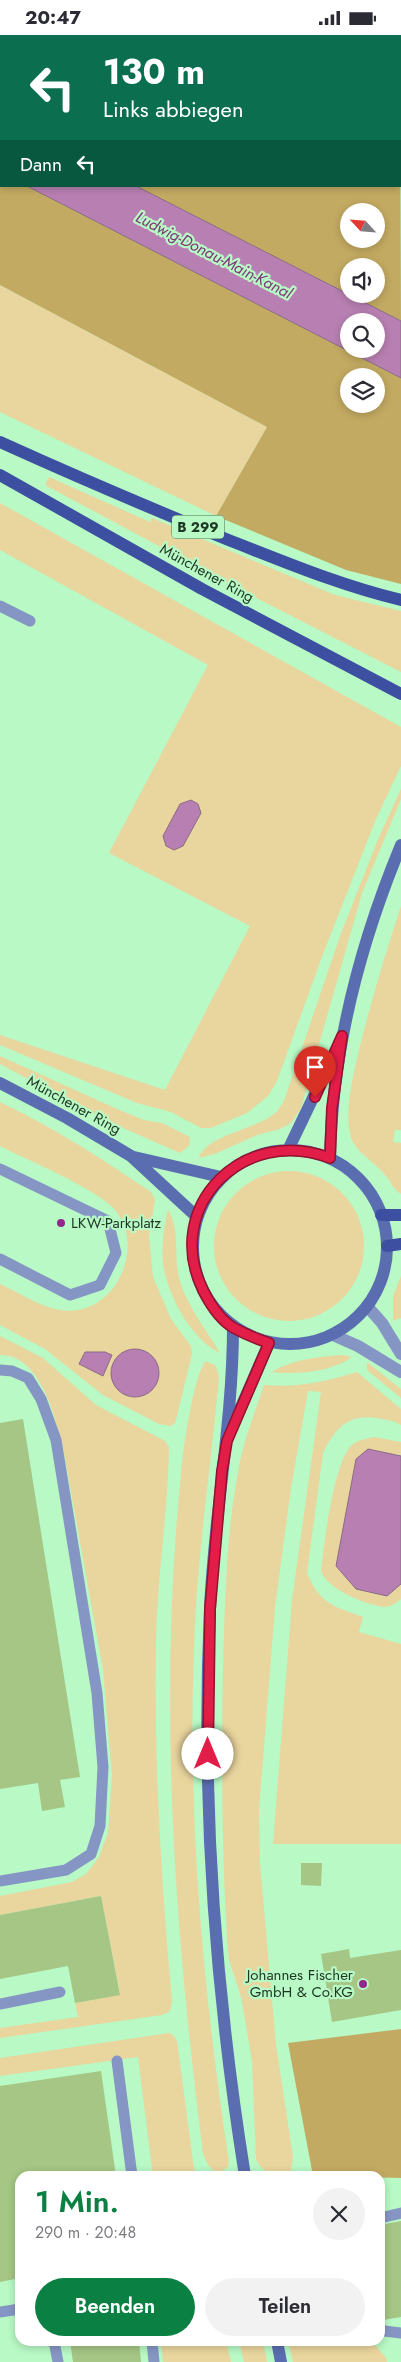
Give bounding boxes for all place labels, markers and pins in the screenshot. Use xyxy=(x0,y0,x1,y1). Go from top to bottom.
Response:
pin xyxy=(294,1046,336,1097)
place label: LKW-Parkplatz xyxy=(71,1212,161,1234)
marker: LKW-Parkplatz xyxy=(55,1217,67,1229)
place label: Johannes Fischer GmbH & Co.KG xyxy=(245,1964,354,2003)
marker: Johannes Fischer GmbH & Co.KG xyxy=(357,1978,369,1990)

